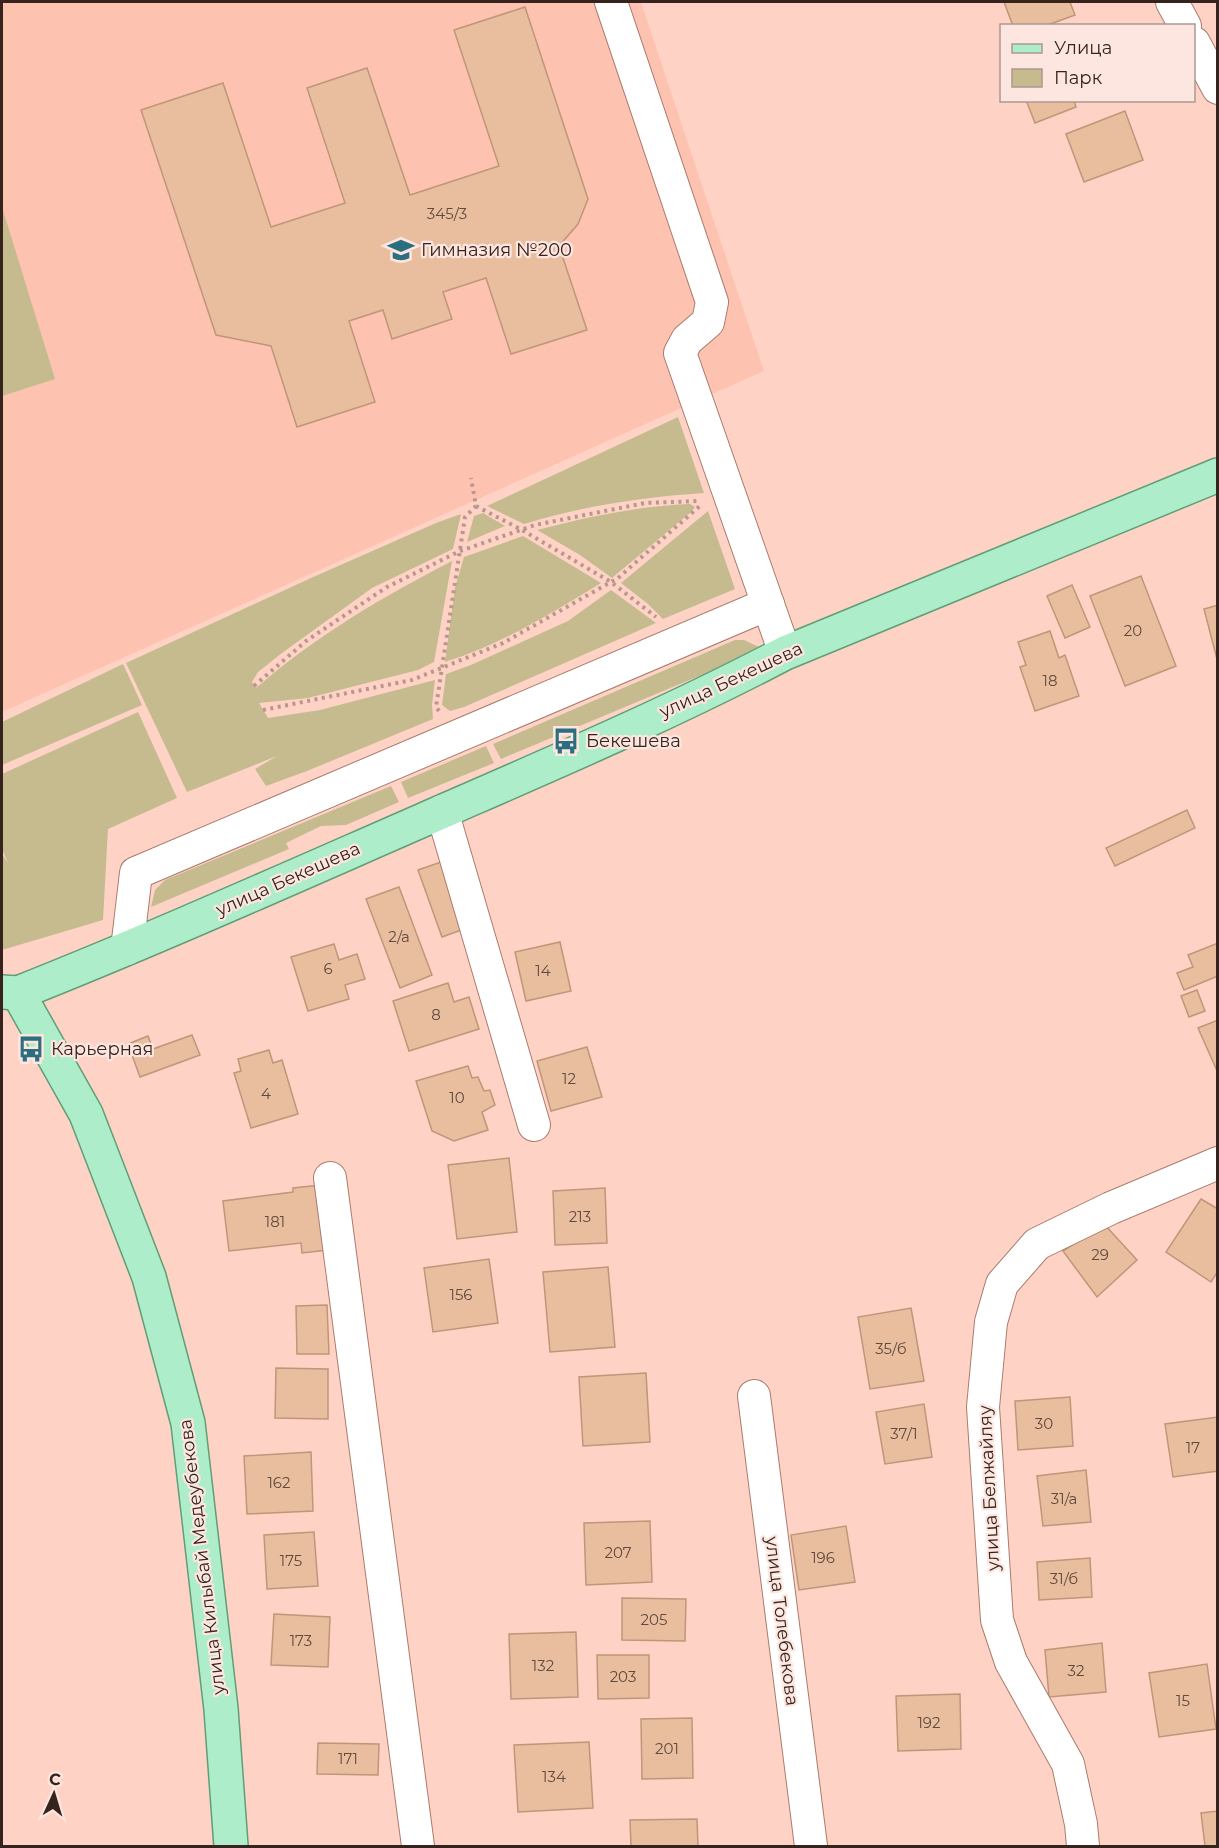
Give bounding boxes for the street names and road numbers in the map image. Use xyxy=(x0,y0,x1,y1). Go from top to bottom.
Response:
street label: улица Бекешева xyxy=(655,637,806,723)
street label: улица Бекешева xyxy=(212,837,364,921)
street label: улица Белжайляу xyxy=(974,1404,1004,1573)
street label: улица Килыбай Медеубекова xyxy=(174,1418,230,1697)
street label: улица Толебекова xyxy=(761,1534,803,1707)

